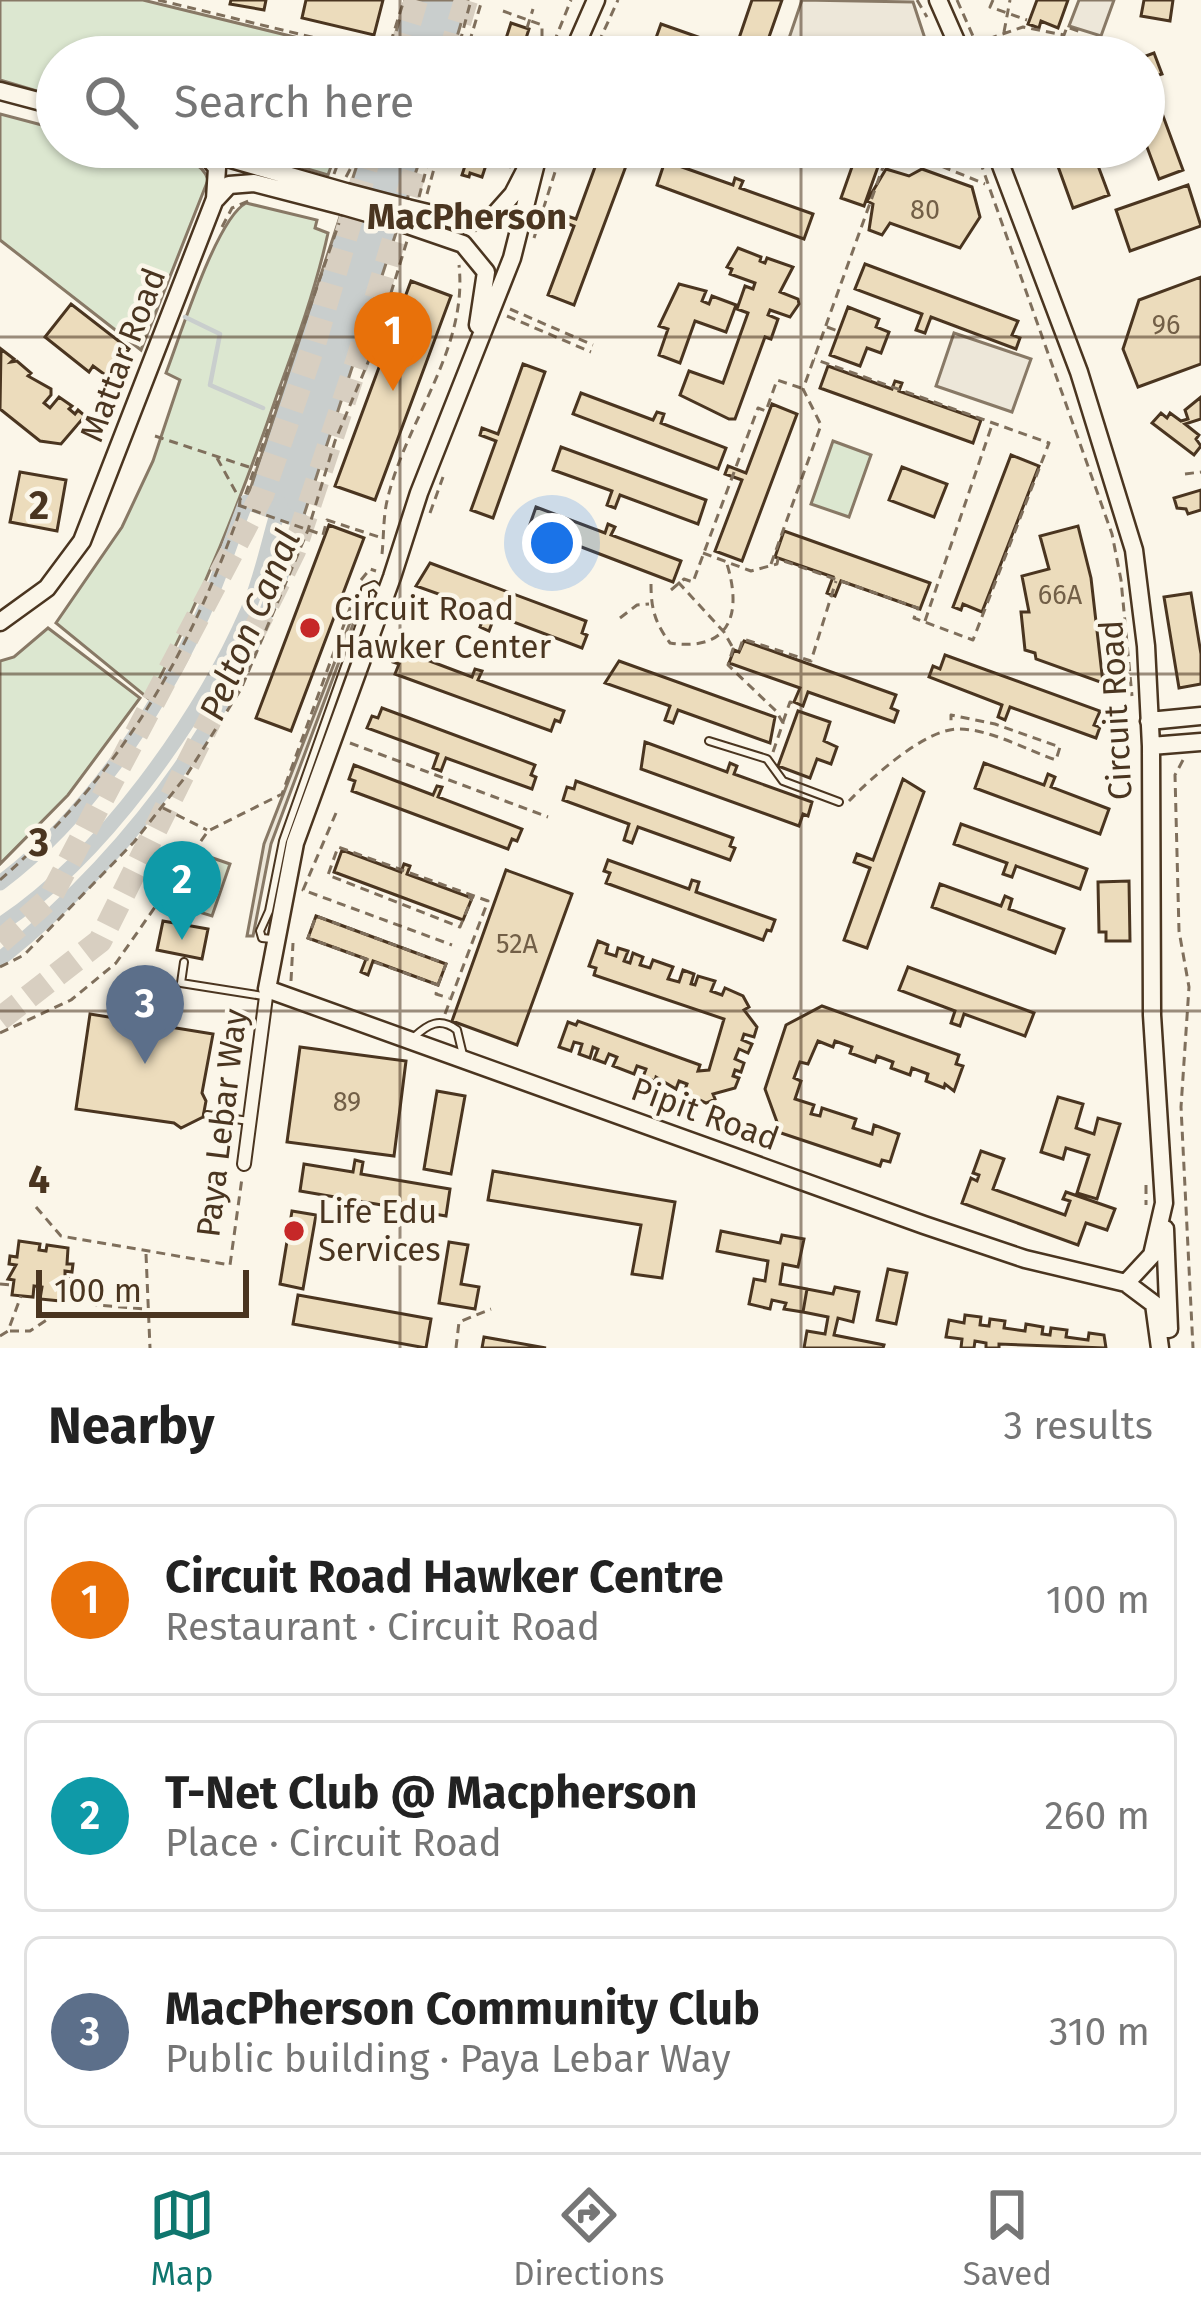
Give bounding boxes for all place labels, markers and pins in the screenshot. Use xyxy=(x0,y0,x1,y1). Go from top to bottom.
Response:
pin: 1 xyxy=(354,292,432,391)
place label: Circuit Road Hawker Center xyxy=(334,589,552,667)
marker: Circuit Road Hawker Center xyxy=(297,615,323,641)
pin: 2 xyxy=(143,841,221,940)
pin: 3 xyxy=(106,965,184,1064)
place label: Life Edu Services xyxy=(318,1192,441,1270)
marker: Life Edu Services xyxy=(281,1218,307,1244)

